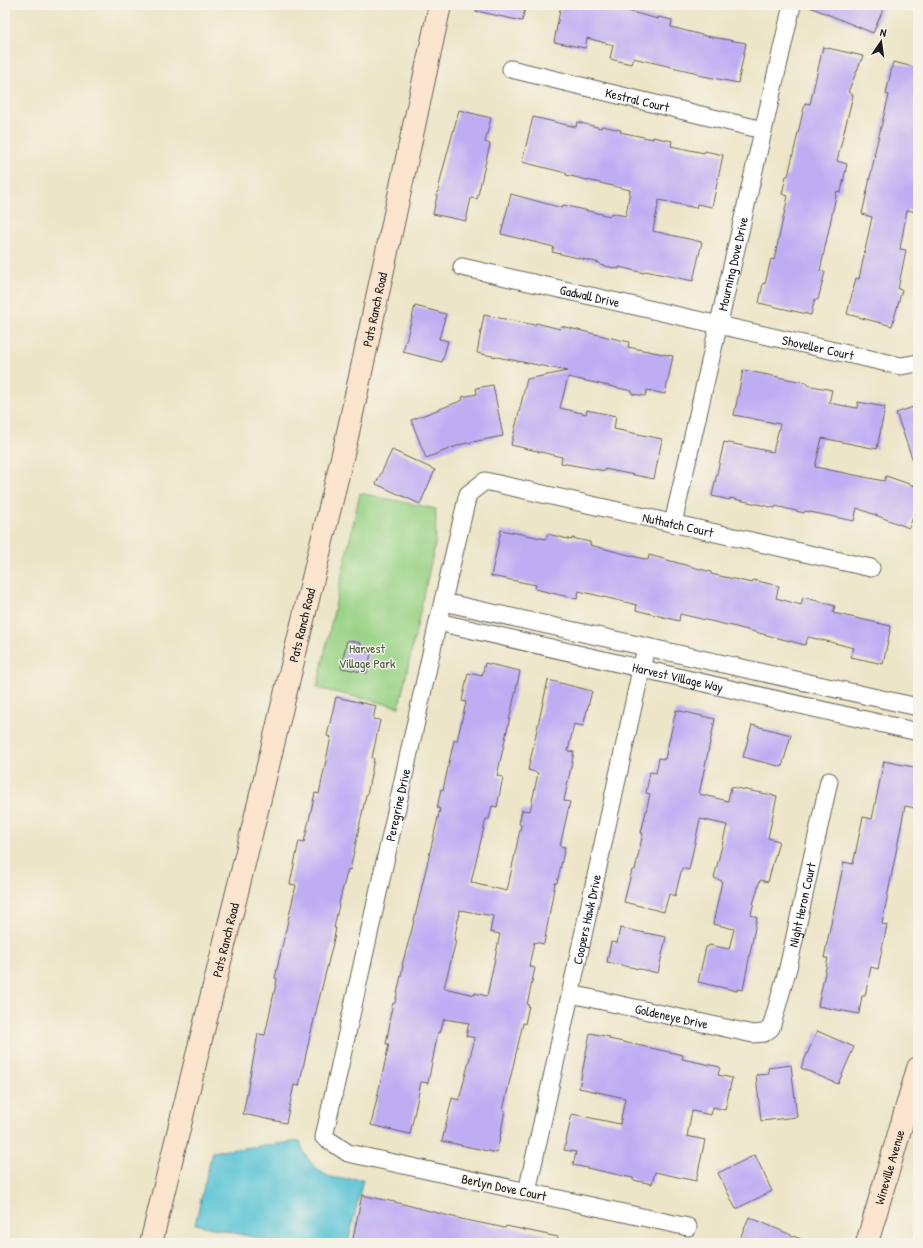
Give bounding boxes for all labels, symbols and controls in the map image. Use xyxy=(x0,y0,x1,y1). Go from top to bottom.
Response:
north arrow xyxy=(861,22,901,62)
text: N xyxy=(879,25,888,40)
street label: Kestral Court xyxy=(604,83,672,116)
street label: Mourning Dove Drive xyxy=(713,215,752,313)
street label: Pats Ranch Road xyxy=(358,271,391,348)
street label: Gadwall Drive xyxy=(558,280,621,311)
street label: Shoveller Court xyxy=(780,330,856,364)
street label: Nuthatch Court xyxy=(641,508,716,541)
street label: Pats Ranch Road xyxy=(284,586,319,664)
park label: Harvest Village Park xyxy=(339,639,396,672)
street label: Harvest Village Way xyxy=(631,658,725,696)
street label: Peregrine Drive xyxy=(381,767,414,843)
street label: Night Heron Court xyxy=(784,860,820,949)
street label: Coopers Hawk Drive xyxy=(568,873,605,966)
street label: Pats Ranch Road xyxy=(208,901,243,979)
street label: Goldeneye Drive xyxy=(633,999,710,1033)
street label: Wineville Avenue xyxy=(870,1128,909,1207)
street label: Berlyn Dove Court xyxy=(460,1169,549,1205)

